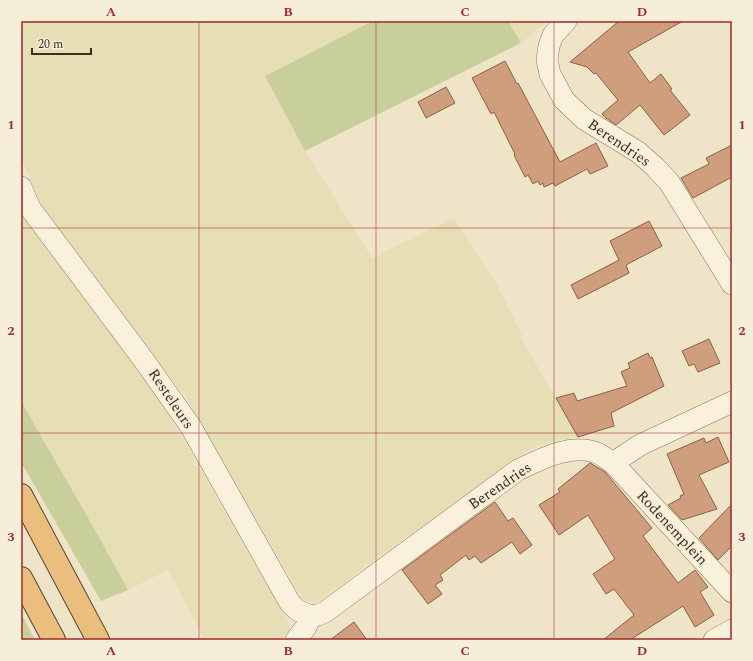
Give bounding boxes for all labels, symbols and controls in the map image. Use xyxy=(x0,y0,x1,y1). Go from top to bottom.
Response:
text: A xyxy=(106,2,116,22)
text: B xyxy=(283,2,293,22)
text: C xyxy=(460,2,470,22)
text: D xyxy=(637,2,647,22)
scale bar xyxy=(32,30,91,56)
text: 20 m xyxy=(38,35,63,54)
street label: Berendries xyxy=(583,113,655,173)
text: 1 xyxy=(7,115,15,135)
text: 1 xyxy=(738,115,746,135)
text: 2 xyxy=(7,321,15,341)
text: 2 xyxy=(738,321,746,341)
street label: Resteleurs xyxy=(142,364,200,434)
street label: Berendries xyxy=(464,456,536,516)
street label: Rodenemplein xyxy=(631,485,713,571)
text: 3 xyxy=(7,527,15,547)
text: 3 xyxy=(738,527,746,547)
text: A xyxy=(106,641,116,661)
text: B xyxy=(283,641,293,661)
text: C xyxy=(460,641,470,661)
text: D xyxy=(637,641,647,661)

